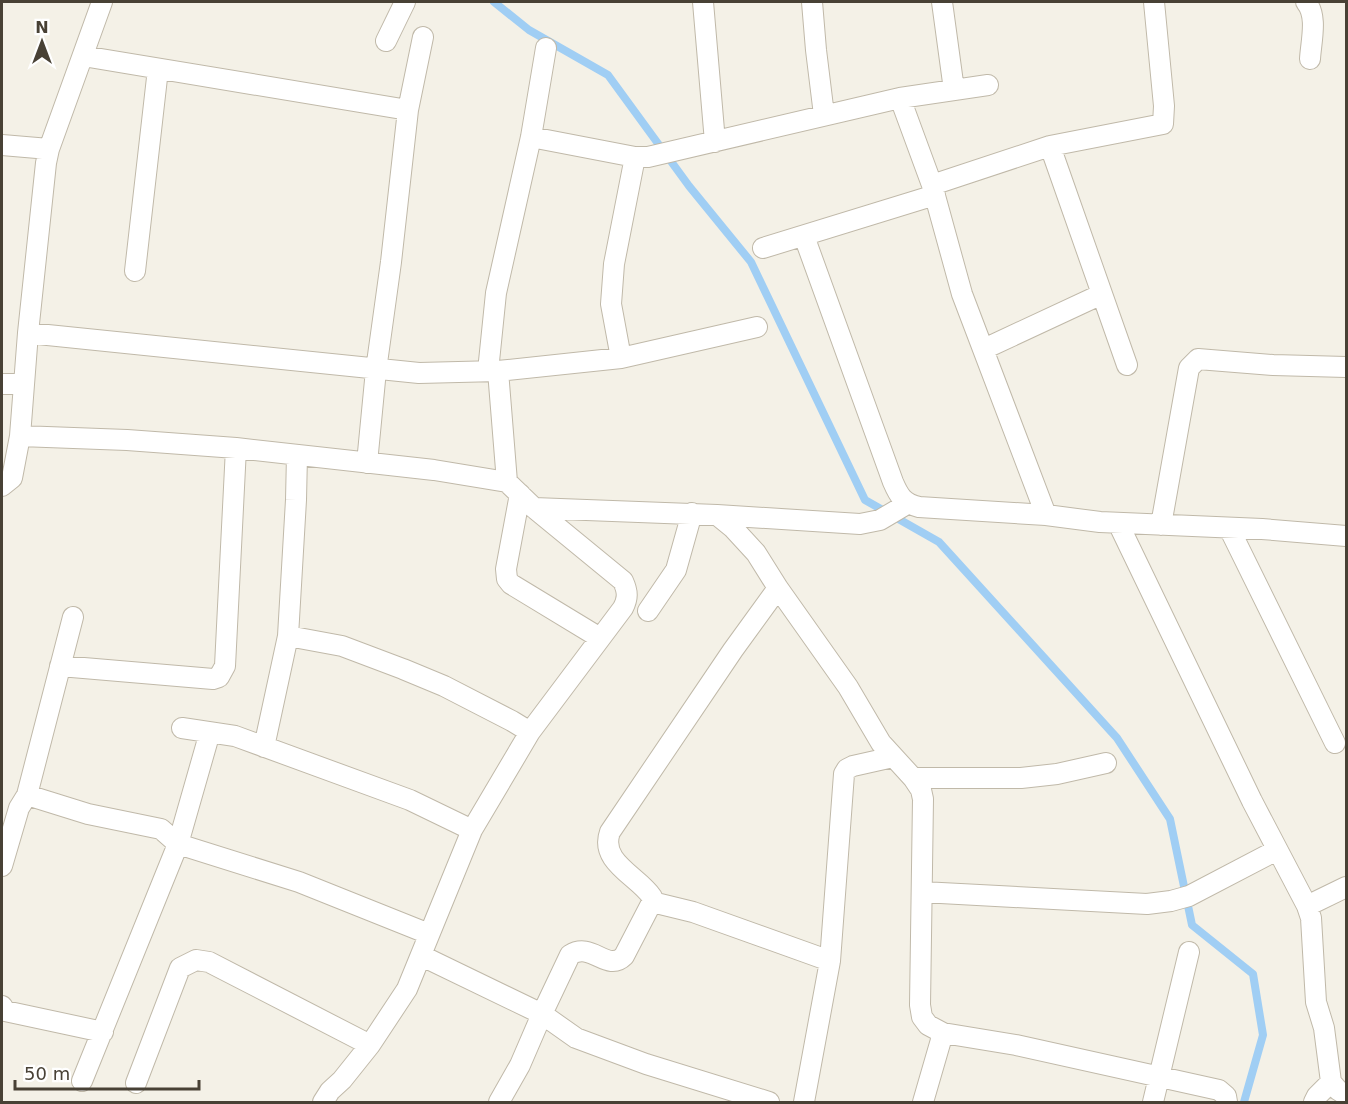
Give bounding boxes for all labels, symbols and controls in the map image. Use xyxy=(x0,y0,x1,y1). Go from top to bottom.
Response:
north arrow xyxy=(12,12,72,72)
text: N xyxy=(35,18,49,37)
scale bar xyxy=(15,1053,200,1091)
text: 50 m xyxy=(24,1063,70,1084)

